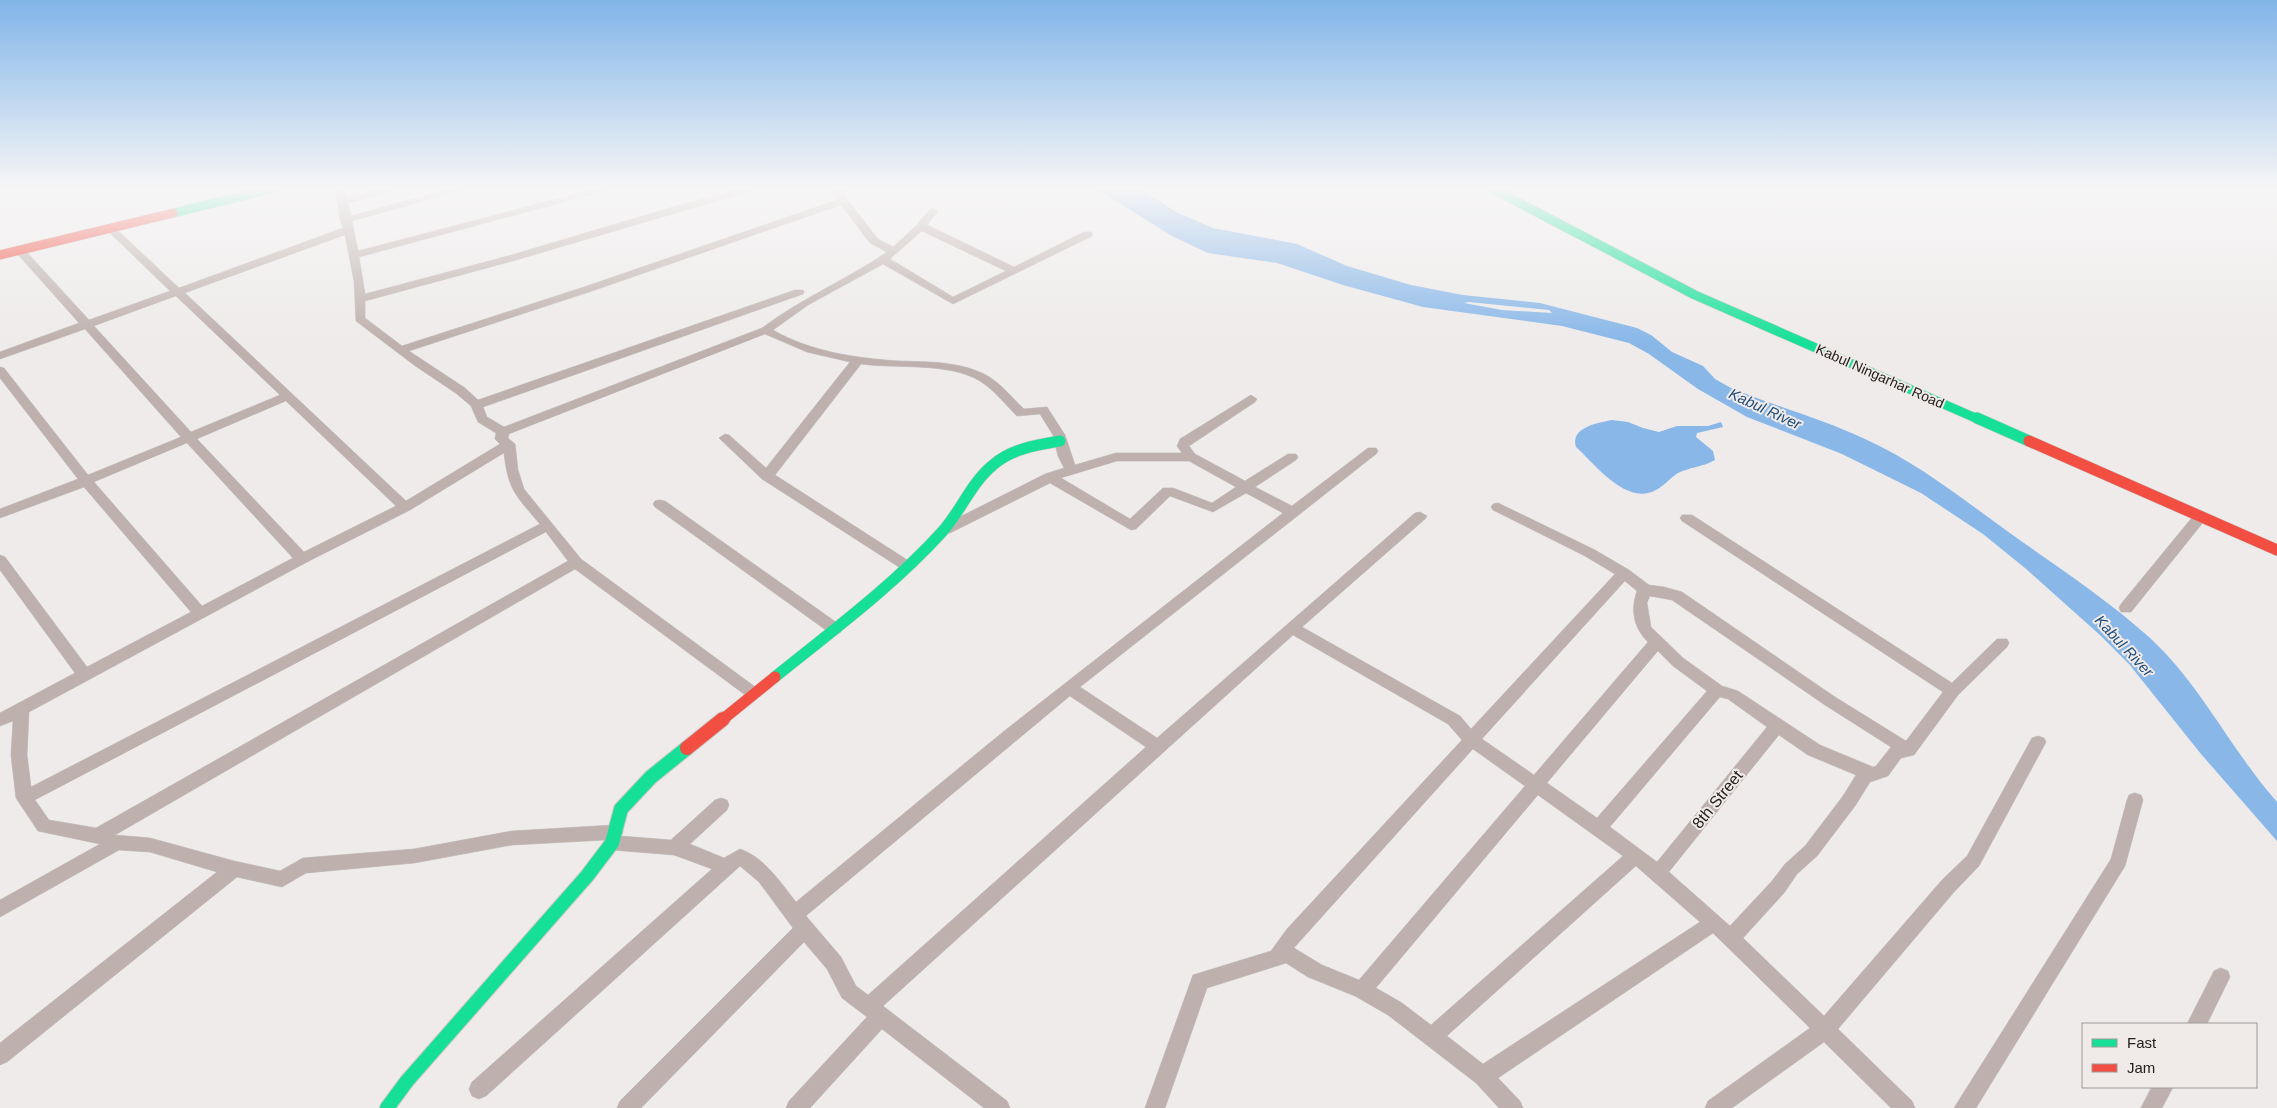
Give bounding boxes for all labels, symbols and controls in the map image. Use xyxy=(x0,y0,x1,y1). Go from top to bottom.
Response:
street label: Kabul Ningarhar Road xyxy=(1813,341,1947,411)
water label: Kabul River xyxy=(1726,384,1805,433)
water label: Kabul River xyxy=(2092,612,2158,681)
street label: 8th Street xyxy=(1689,767,1746,832)
legend xyxy=(2082,1023,2257,1088)
text: Fast xyxy=(2127,1034,2157,1051)
text: Jam xyxy=(2127,1059,2155,1076)

